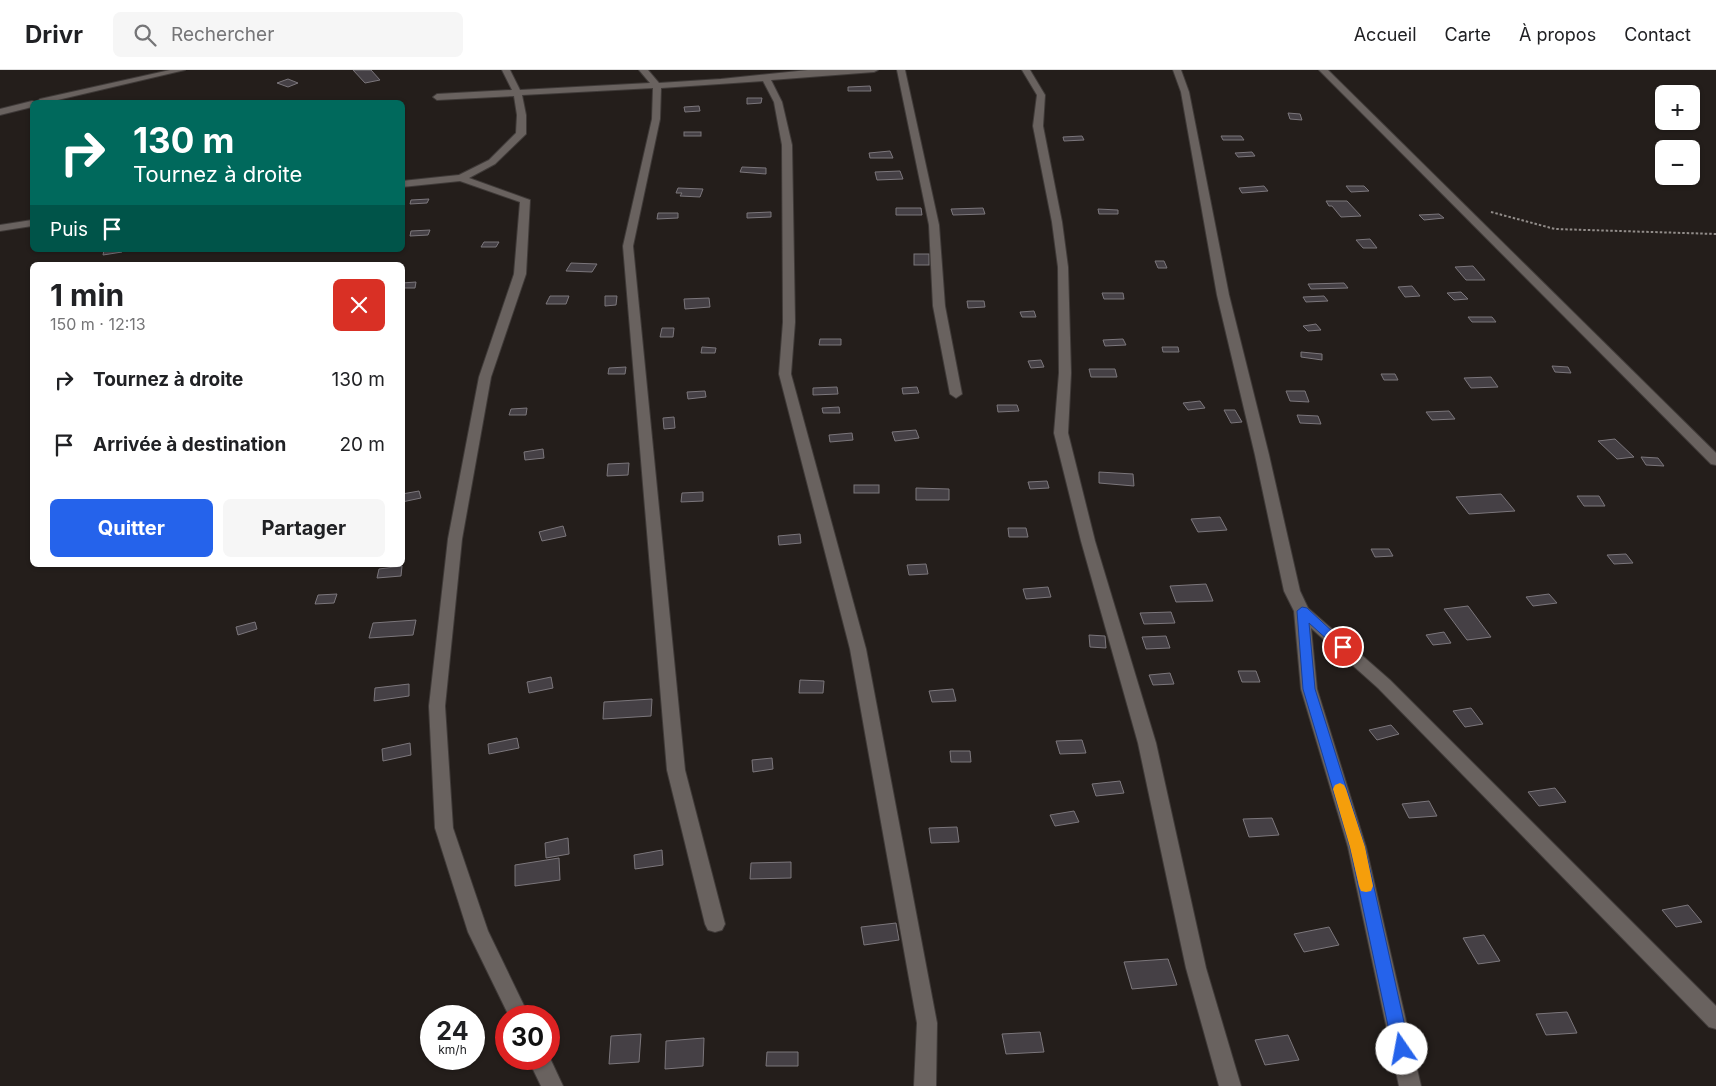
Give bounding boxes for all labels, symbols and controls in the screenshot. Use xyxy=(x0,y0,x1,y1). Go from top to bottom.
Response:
search box xyxy=(113,12,463,57)
text: Drivr xyxy=(25,20,83,49)
icon: search xyxy=(131,21,159,49)
text: Rechercher xyxy=(171,23,274,46)
text: Accueil xyxy=(1354,24,1417,45)
text: Carte xyxy=(1445,24,1491,45)
text: À propos xyxy=(1519,24,1596,45)
text: Contact xyxy=(1624,24,1691,45)
map controls xyxy=(1655,85,1700,185)
button: + xyxy=(1655,85,1700,130)
text: 130 m xyxy=(133,119,235,161)
icon: right xyxy=(50,120,115,185)
button: − xyxy=(1655,140,1700,185)
text: Tournez à droite xyxy=(133,161,302,187)
icon: arrive xyxy=(98,215,126,243)
text: Puis xyxy=(50,218,88,241)
text: 1 min xyxy=(50,277,124,313)
button: close xyxy=(333,279,385,331)
text: 150 m · 12:13 xyxy=(50,314,146,334)
icon: right xyxy=(50,366,78,394)
text: Tournez à droite xyxy=(93,368,243,391)
text: 130 m xyxy=(332,368,385,391)
icon: arrive xyxy=(50,431,78,459)
text: Arrivée à destination xyxy=(93,433,286,456)
text: 20 m xyxy=(339,433,385,456)
button: Quitter xyxy=(50,499,213,557)
button: Partager xyxy=(223,499,385,557)
pin xyxy=(1322,626,1364,668)
icon: arrive xyxy=(1329,633,1357,661)
speed limit sign: 30 xyxy=(495,1005,560,1070)
text: 24 xyxy=(436,1016,469,1046)
position arrow xyxy=(1375,1022,1427,1074)
text: km/h xyxy=(438,1042,467,1057)

